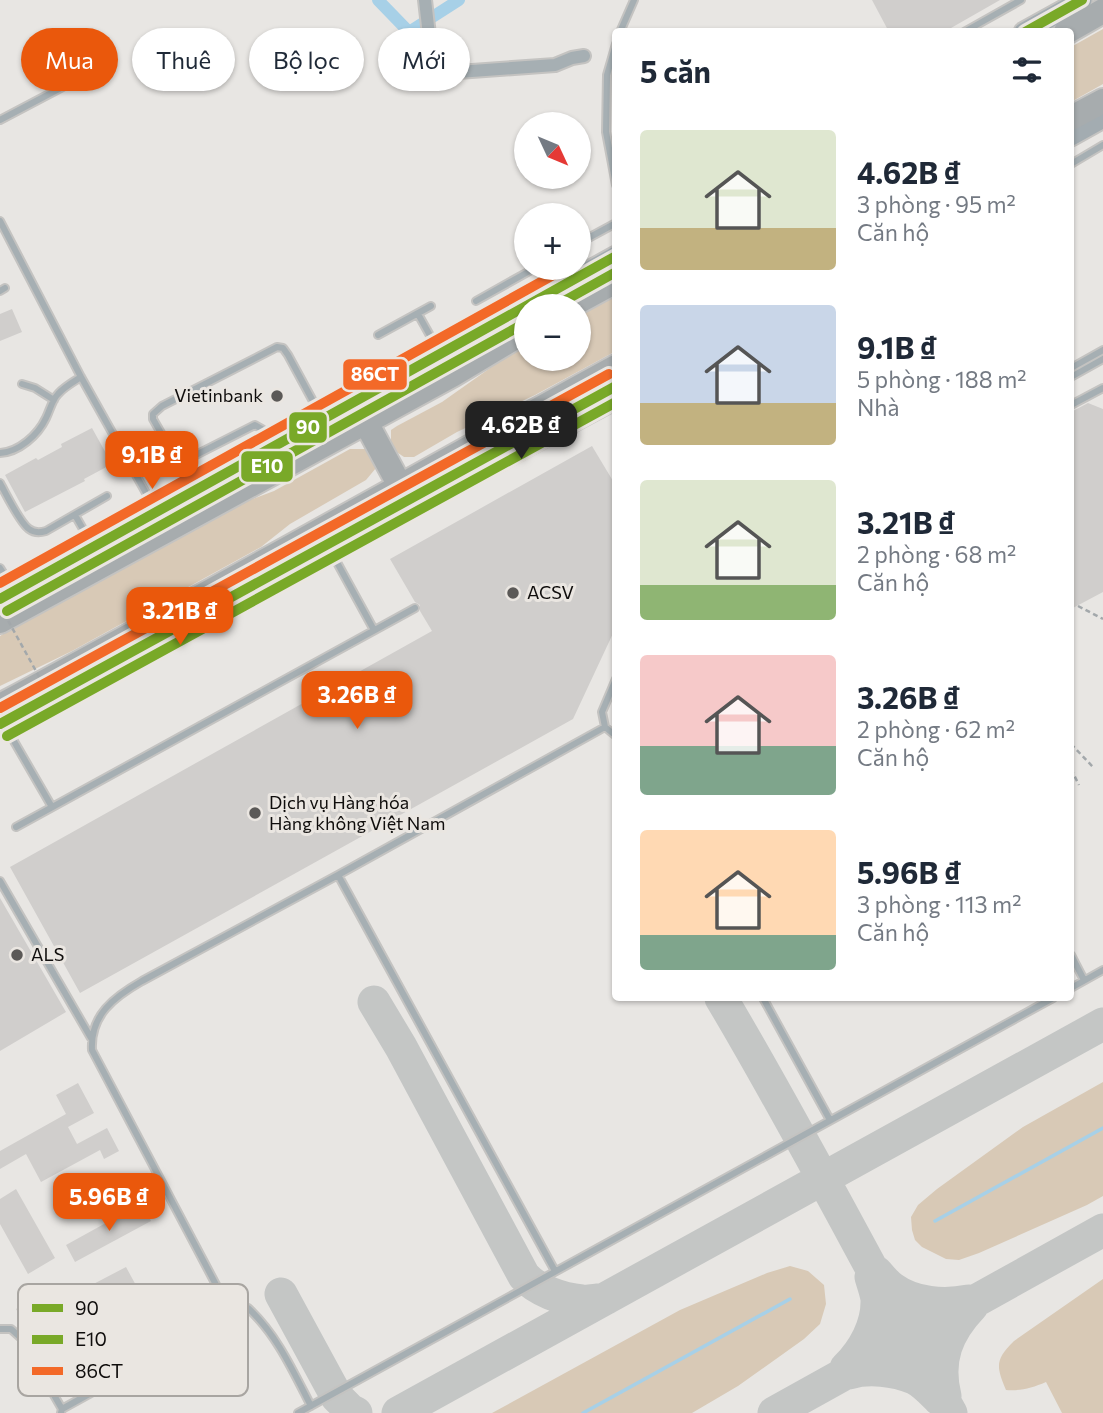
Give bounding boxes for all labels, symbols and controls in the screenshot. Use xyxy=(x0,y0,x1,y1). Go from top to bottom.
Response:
chip: Mua xyxy=(21,28,118,91)
chip: Thuê xyxy=(132,28,235,91)
chip: Bộ lọc xyxy=(249,28,364,91)
chip: Mới xyxy=(378,28,470,91)
icon: filters xyxy=(1008,51,1046,89)
text: 5 căn xyxy=(640,52,711,89)
north arrow xyxy=(514,112,592,189)
map controls xyxy=(514,112,591,371)
text: 4.62B ₫ xyxy=(857,153,961,190)
icon: home xyxy=(696,158,780,242)
text: 3 phòng · 95 m² xyxy=(857,190,1016,218)
button: + xyxy=(514,203,591,280)
text: Căn hộ xyxy=(857,218,929,246)
button: − xyxy=(514,294,591,371)
text: 9.1B ₫ xyxy=(857,328,937,365)
icon: home xyxy=(696,333,780,417)
line badge: 86CT xyxy=(342,358,408,391)
text: 86CT xyxy=(351,362,399,385)
text: 5 phòng · 188 m² xyxy=(857,365,1027,393)
place label: Vietinbank xyxy=(174,384,263,406)
marker: Vietinbank xyxy=(269,388,285,404)
text: Nhà xyxy=(857,393,899,421)
pin: 4.62B ₫ xyxy=(456,402,586,461)
text: 4.62B ₫ xyxy=(481,410,561,438)
line badge: 90 xyxy=(288,411,328,444)
text: 90 xyxy=(296,415,320,438)
pin: 9.1B ₫ xyxy=(95,432,209,491)
text: 9.1B ₫ xyxy=(121,440,183,468)
line badge: E10 xyxy=(240,450,294,483)
text: E10 xyxy=(251,454,283,477)
text: 3.21B ₫ xyxy=(857,503,955,540)
icon: home xyxy=(696,508,780,592)
text: 2 phòng · 68 m² xyxy=(857,540,1016,568)
text: Căn hộ xyxy=(857,568,929,596)
place label: ACSV xyxy=(527,581,574,603)
marker: ACSV xyxy=(505,585,521,601)
pin: 3.21B ₫ xyxy=(115,588,245,647)
text: 3.21B ₫ xyxy=(142,596,218,624)
pin: 3.26B ₫ xyxy=(292,672,422,731)
text: 3.26B ₫ xyxy=(857,678,960,715)
text: 3.26B ₫ xyxy=(317,680,397,708)
icon: home xyxy=(696,683,780,767)
text: 2 phòng · 62 m² xyxy=(857,715,1015,743)
text: Căn hộ xyxy=(857,743,929,771)
place label: Dịch vụ Hàng hóa Hàng không Việt Nam xyxy=(269,791,446,834)
marker: Dịch vụ Hàng hóa Hàng không Việt Nam xyxy=(247,805,263,821)
text: 5.96B ₫ xyxy=(857,853,961,890)
icon: home xyxy=(696,858,780,942)
text: 3 phòng · 113 m² xyxy=(857,890,1021,918)
text: Căn hộ xyxy=(857,918,929,946)
place label: ALS xyxy=(31,943,64,965)
marker: ALS xyxy=(9,947,25,963)
pin: 5.96B ₫ xyxy=(44,1174,174,1233)
text: 5.96B ₫ xyxy=(69,1182,149,1210)
legend xyxy=(18,1284,248,1396)
text: 90 xyxy=(75,1296,99,1319)
text: E10 xyxy=(75,1327,107,1350)
text: 86CT xyxy=(75,1359,123,1382)

